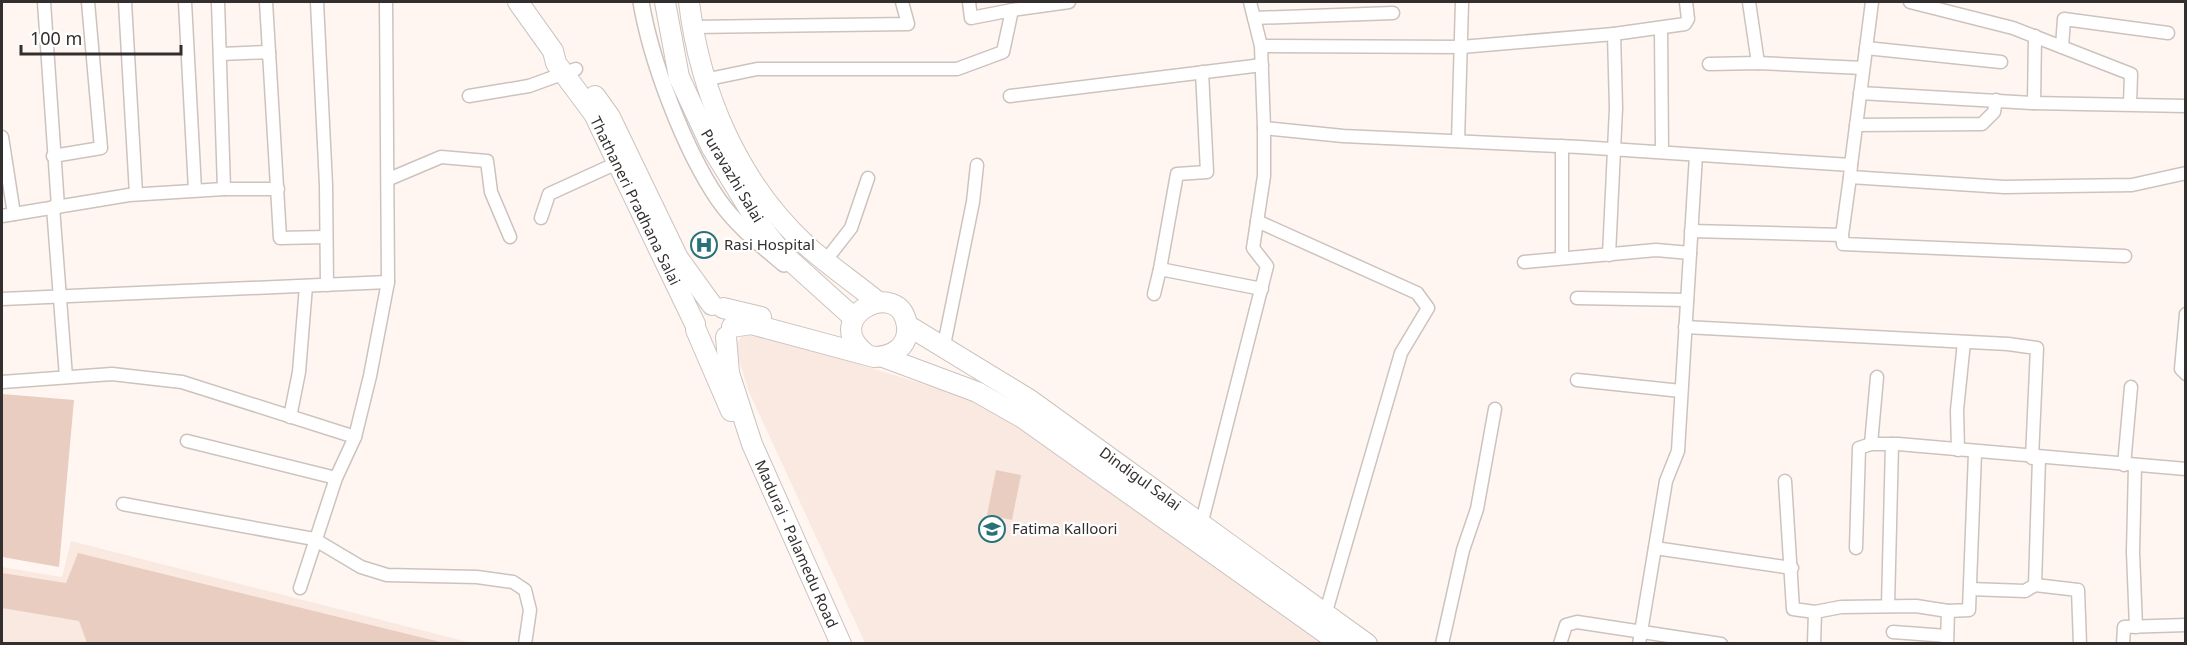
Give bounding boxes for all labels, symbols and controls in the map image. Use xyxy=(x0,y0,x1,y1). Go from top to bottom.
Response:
scale bar xyxy=(21,18,182,56)
text: 100 m xyxy=(30,26,82,50)
street label: Thathaneri Pradhana Salai xyxy=(586,113,686,288)
street label: Puravazhi Salai xyxy=(697,125,769,226)
hospital icon: Rasi Hospital xyxy=(689,230,719,260)
place label: Rasi Hospital xyxy=(724,234,815,254)
street label: Dindigul Salai xyxy=(1096,442,1185,515)
street label: Madurai - Palamedu Road xyxy=(751,456,843,631)
school or university icon: Fatima Kalloori xyxy=(977,514,1007,544)
place label: Fatima Kalloori xyxy=(1012,518,1117,538)

